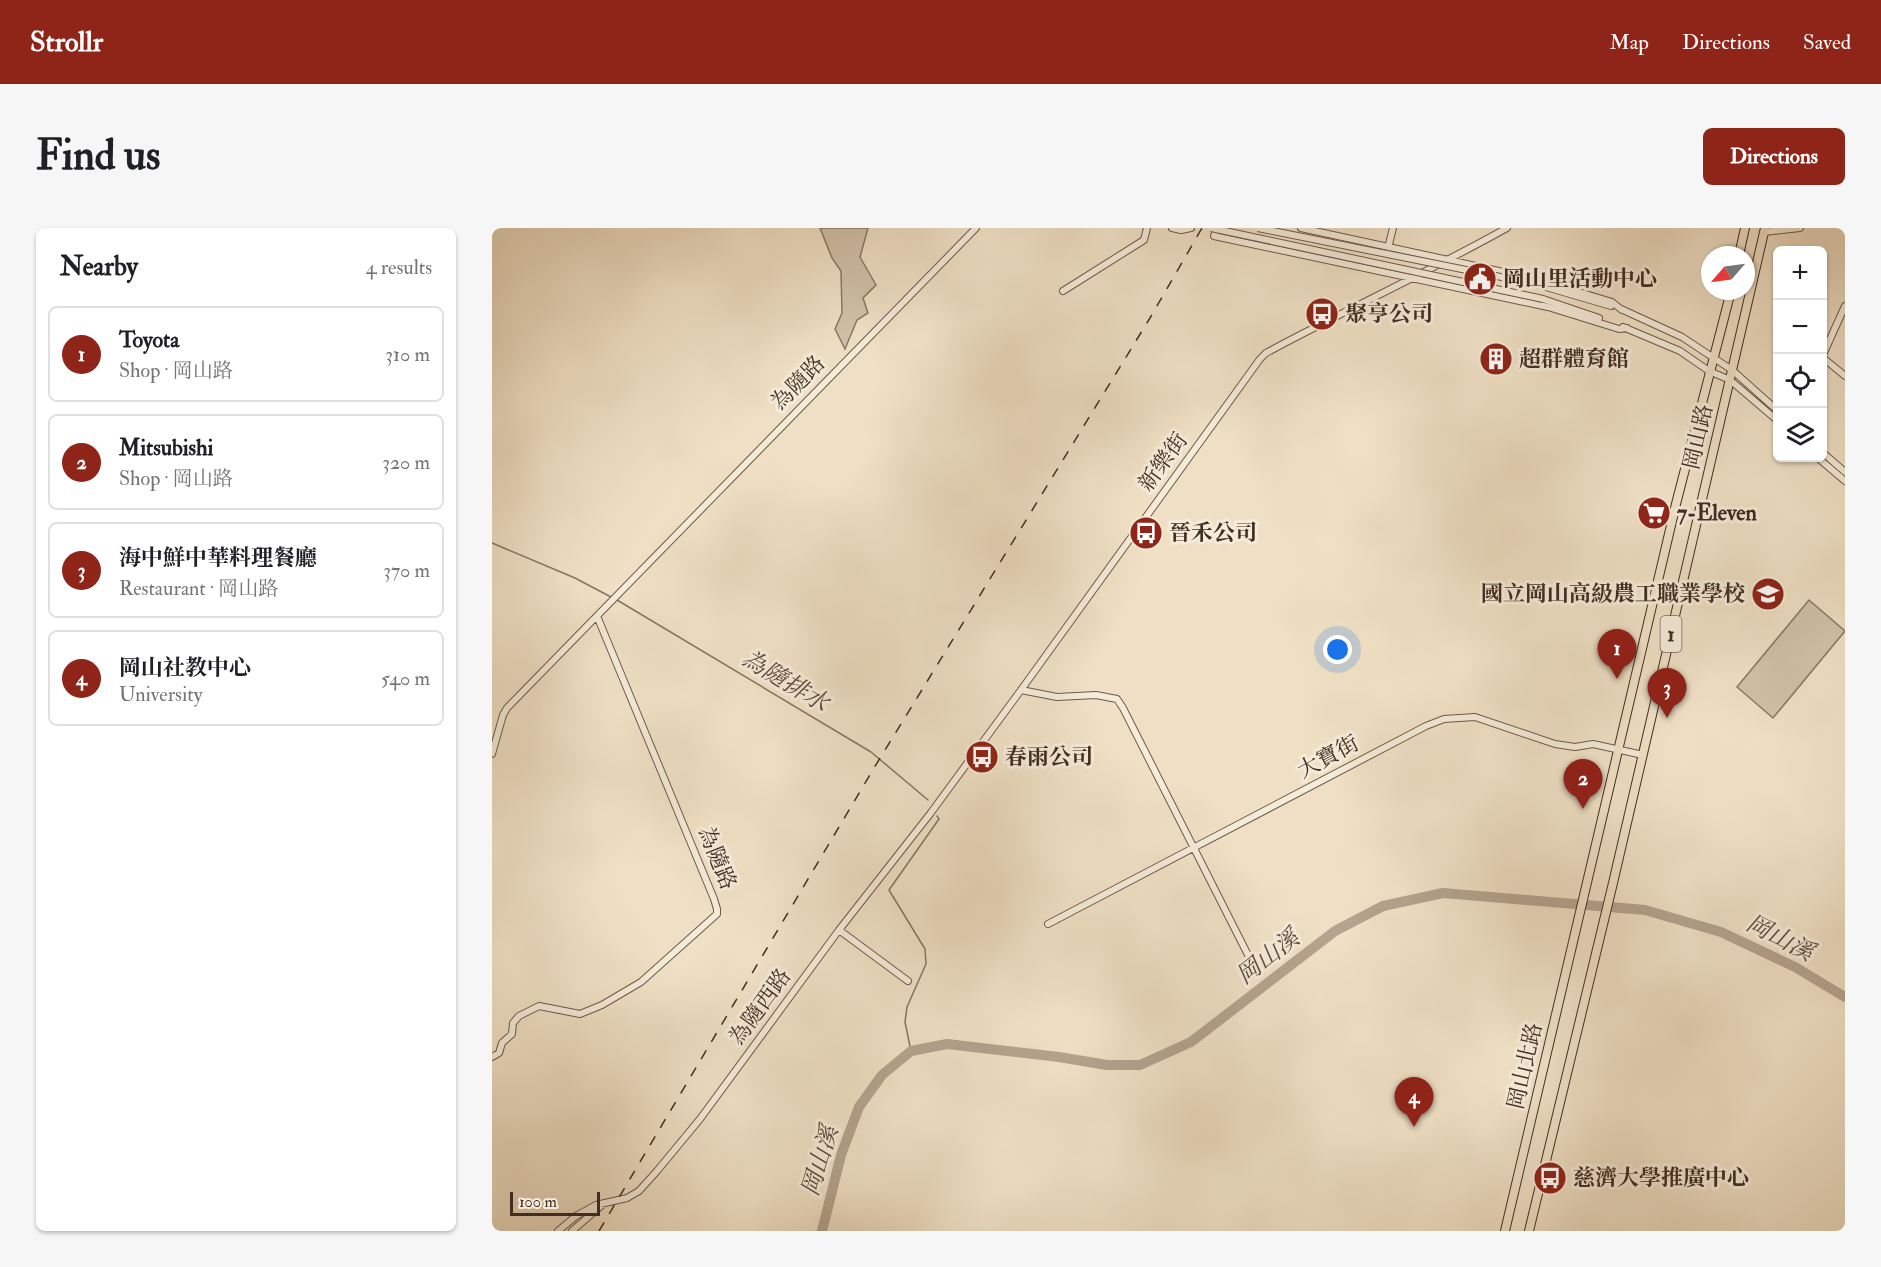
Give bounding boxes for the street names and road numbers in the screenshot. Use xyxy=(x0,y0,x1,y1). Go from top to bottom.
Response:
street label: 為隨路 xyxy=(765,350,831,416)
street label: 岡山路 xyxy=(1677,402,1719,472)
street label: 新樂街 xyxy=(1132,427,1194,497)
road number: 1 xyxy=(1660,616,1682,652)
street label: 大寶街 xyxy=(1292,729,1364,785)
street label: 為隨路 xyxy=(692,822,742,894)
street label: 為隨西路 xyxy=(723,963,797,1051)
street label: 岡山北路 xyxy=(1501,1020,1549,1112)

